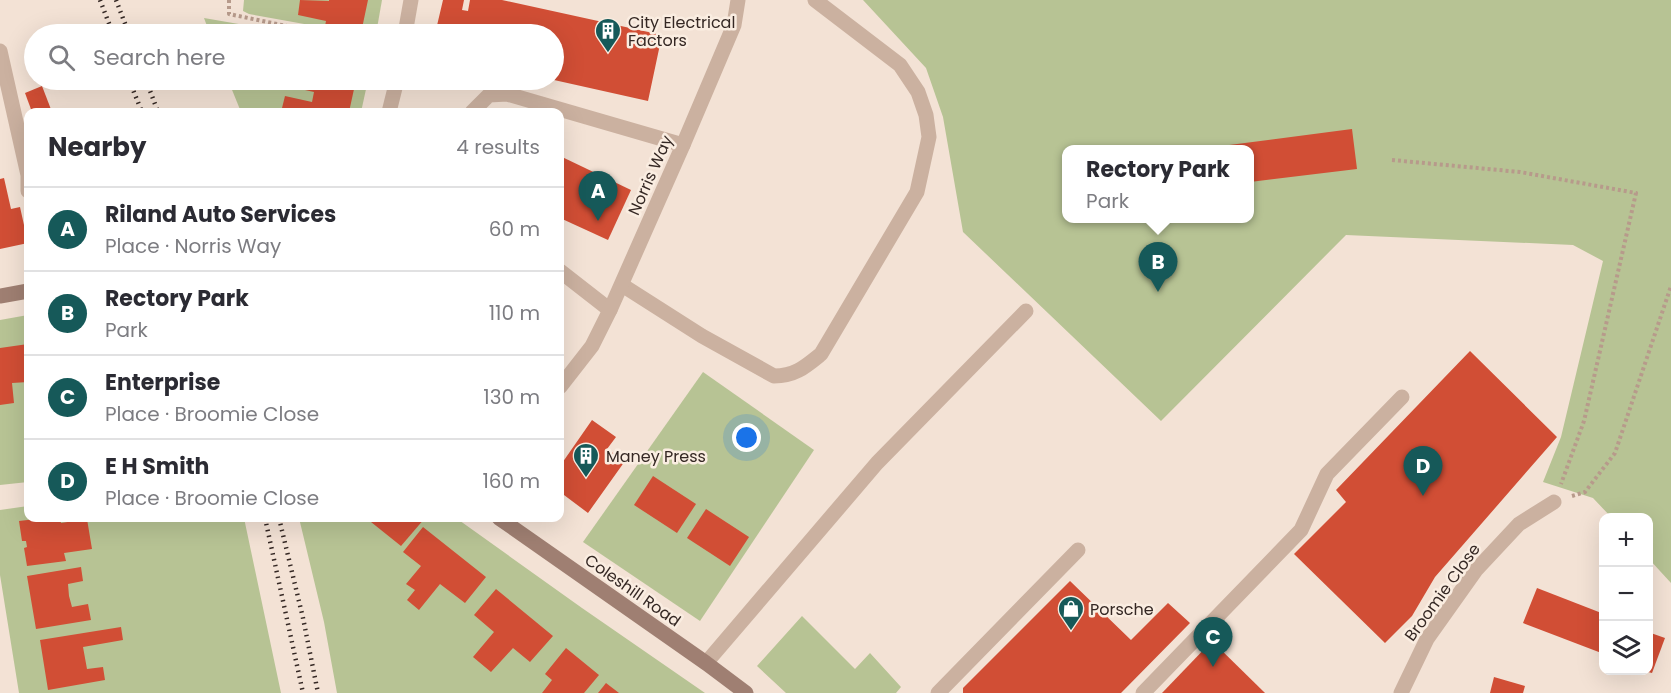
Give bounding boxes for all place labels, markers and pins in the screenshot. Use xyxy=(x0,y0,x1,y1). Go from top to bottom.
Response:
place label: City Electrical Factors xyxy=(628,11,735,52)
building icon: City Electrical Factors xyxy=(593,16,623,54)
pin: A xyxy=(578,172,618,221)
pin: B xyxy=(1138,242,1178,292)
building icon: Maney Press xyxy=(571,441,601,479)
place label: Maney Press xyxy=(606,445,706,468)
pin: D xyxy=(1404,446,1442,496)
shop icon: Porsche xyxy=(1056,594,1086,632)
place label: Porsche xyxy=(1090,598,1154,621)
pin: C xyxy=(1194,618,1232,667)

